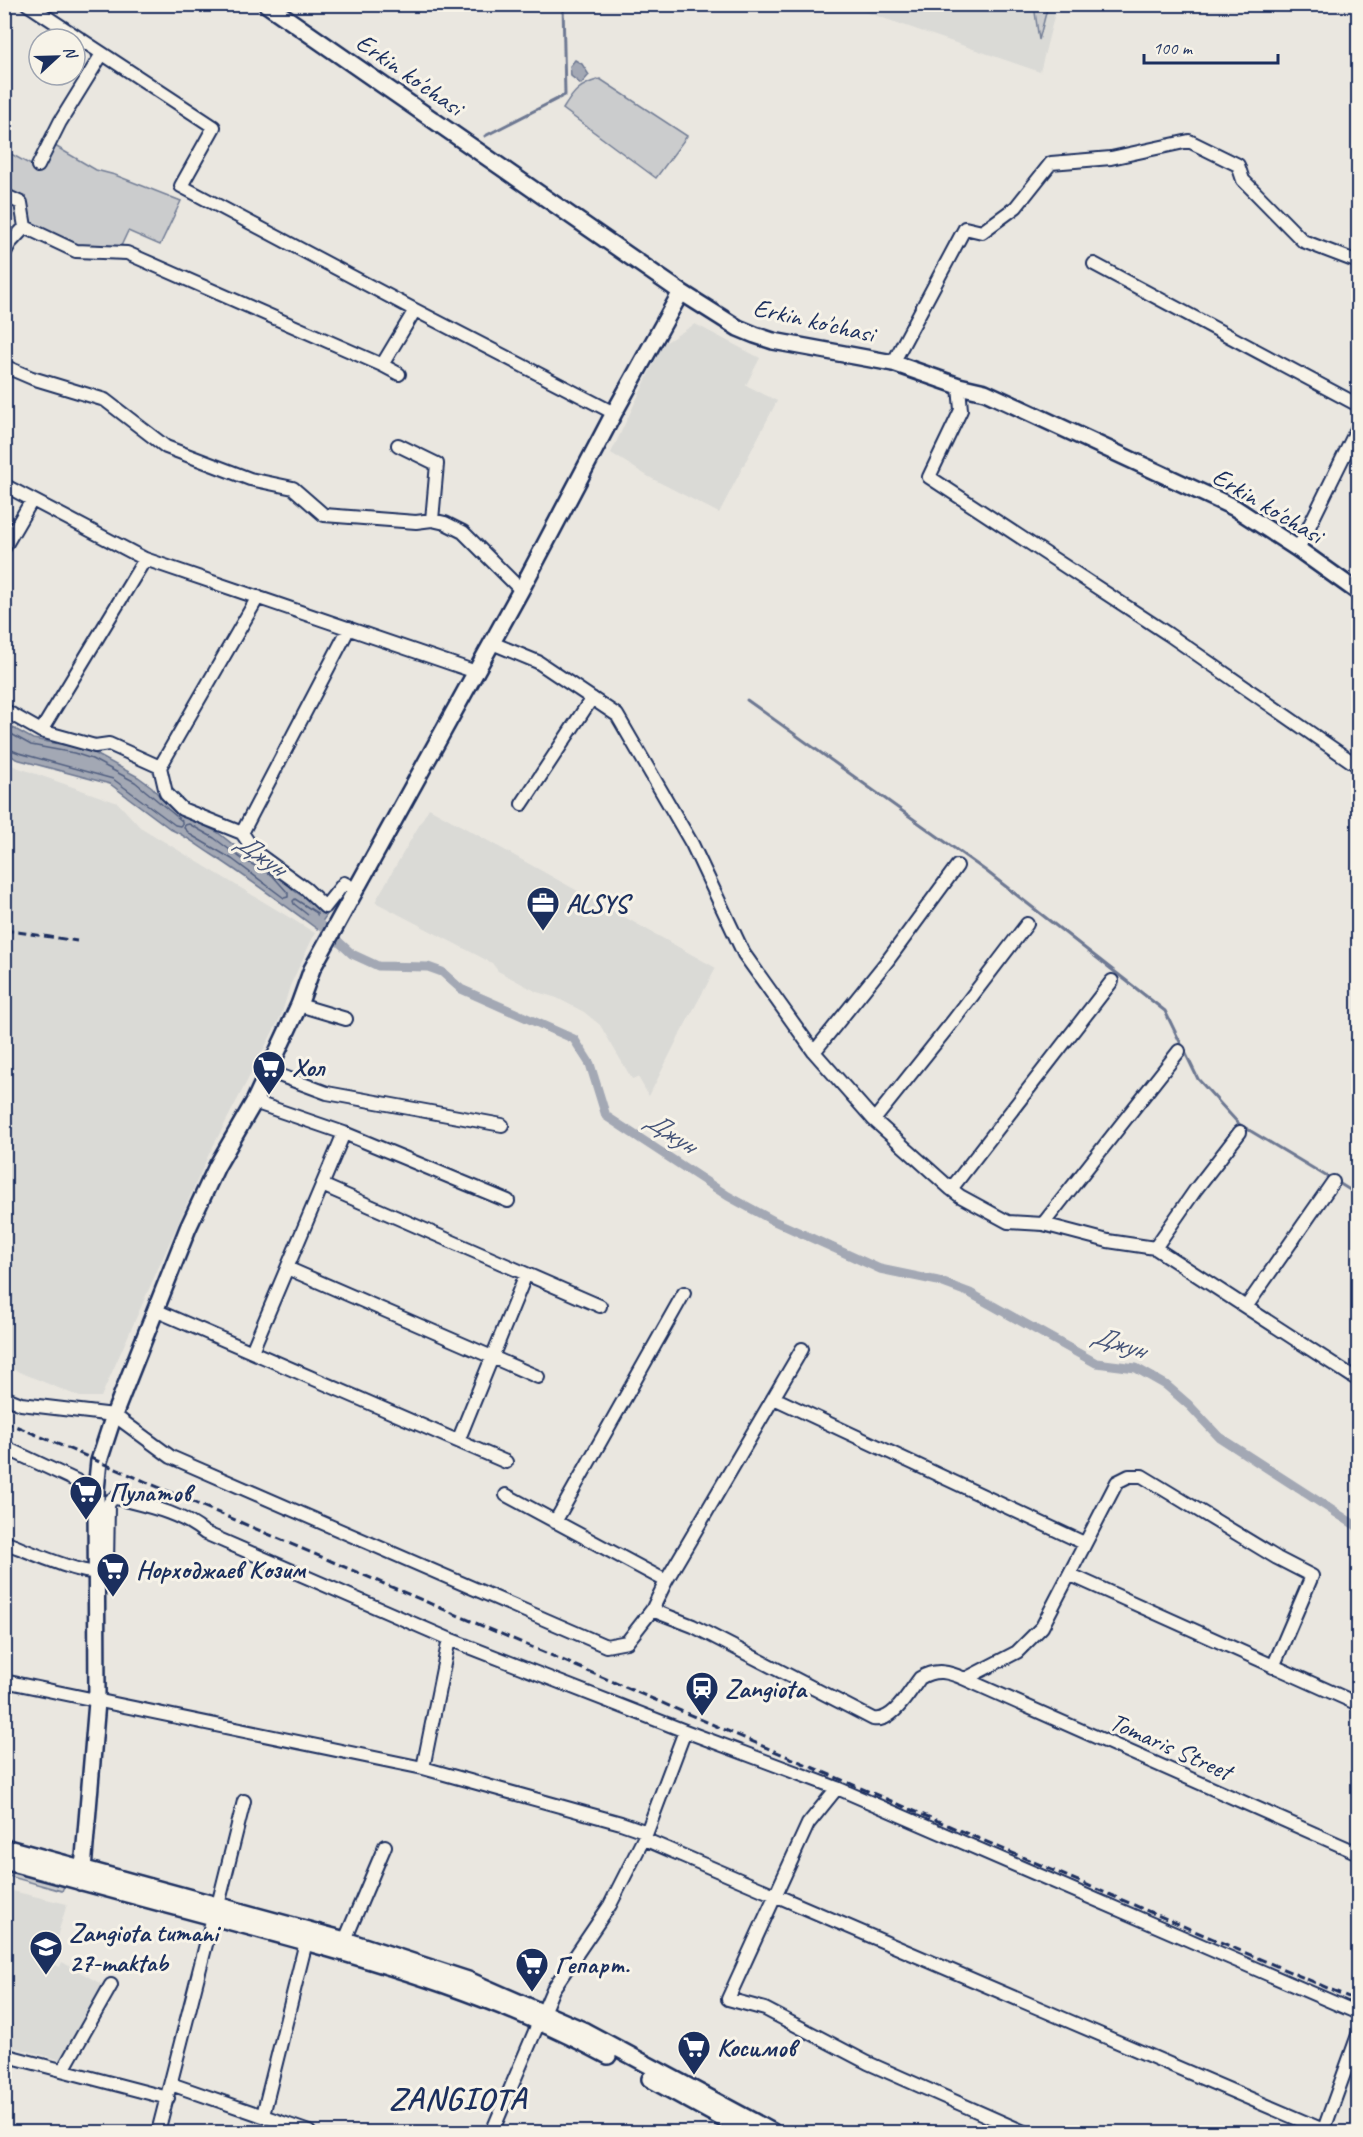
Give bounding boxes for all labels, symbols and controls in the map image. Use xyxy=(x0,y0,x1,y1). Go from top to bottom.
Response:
street label: Erkin ko'chasi xyxy=(350,26,472,125)
north arrow xyxy=(27,27,87,87)
scale bar xyxy=(1144,27,1278,65)
text: 100 m xyxy=(1153,37,1194,59)
text: N xyxy=(59,43,82,63)
street label: Erkin ko'chasi xyxy=(750,291,881,351)
street label: Erkin ko'chasi xyxy=(1206,460,1332,553)
water label: Джун xyxy=(228,824,296,886)
office icon: ALSYS xyxy=(525,885,561,932)
place label: ALSYS xyxy=(566,887,634,920)
supermarket icon: Хол xyxy=(251,1049,287,1096)
place label: Хол xyxy=(292,1051,326,1084)
water label: Джун xyxy=(638,1102,706,1163)
water label: Джун xyxy=(1087,1317,1154,1368)
supermarket icon: Пулатов xyxy=(68,1474,104,1521)
place label: Пулатов xyxy=(109,1476,196,1509)
supermarket icon: Норходжаев Козим xyxy=(95,1551,131,1598)
place label: Норходжаев Козим xyxy=(136,1553,307,1586)
station icon: Zangiota xyxy=(684,1670,720,1717)
place label: Zangiota xyxy=(725,1672,808,1705)
street label: Tomaris Street xyxy=(1105,1705,1240,1789)
place label: Zangiota tumani 27-maktab xyxy=(69,1916,222,1979)
school or university icon: Zangiota tumani 27-maktab xyxy=(28,1929,64,1976)
supermarket icon: Гепарт. xyxy=(514,1946,550,1993)
place label: Гепарт. xyxy=(555,1948,630,1981)
supermarket icon: Косимов xyxy=(676,2029,712,2076)
place label: Косимов xyxy=(717,2031,801,2064)
district label: ZANGIOTA xyxy=(389,2078,528,2119)

